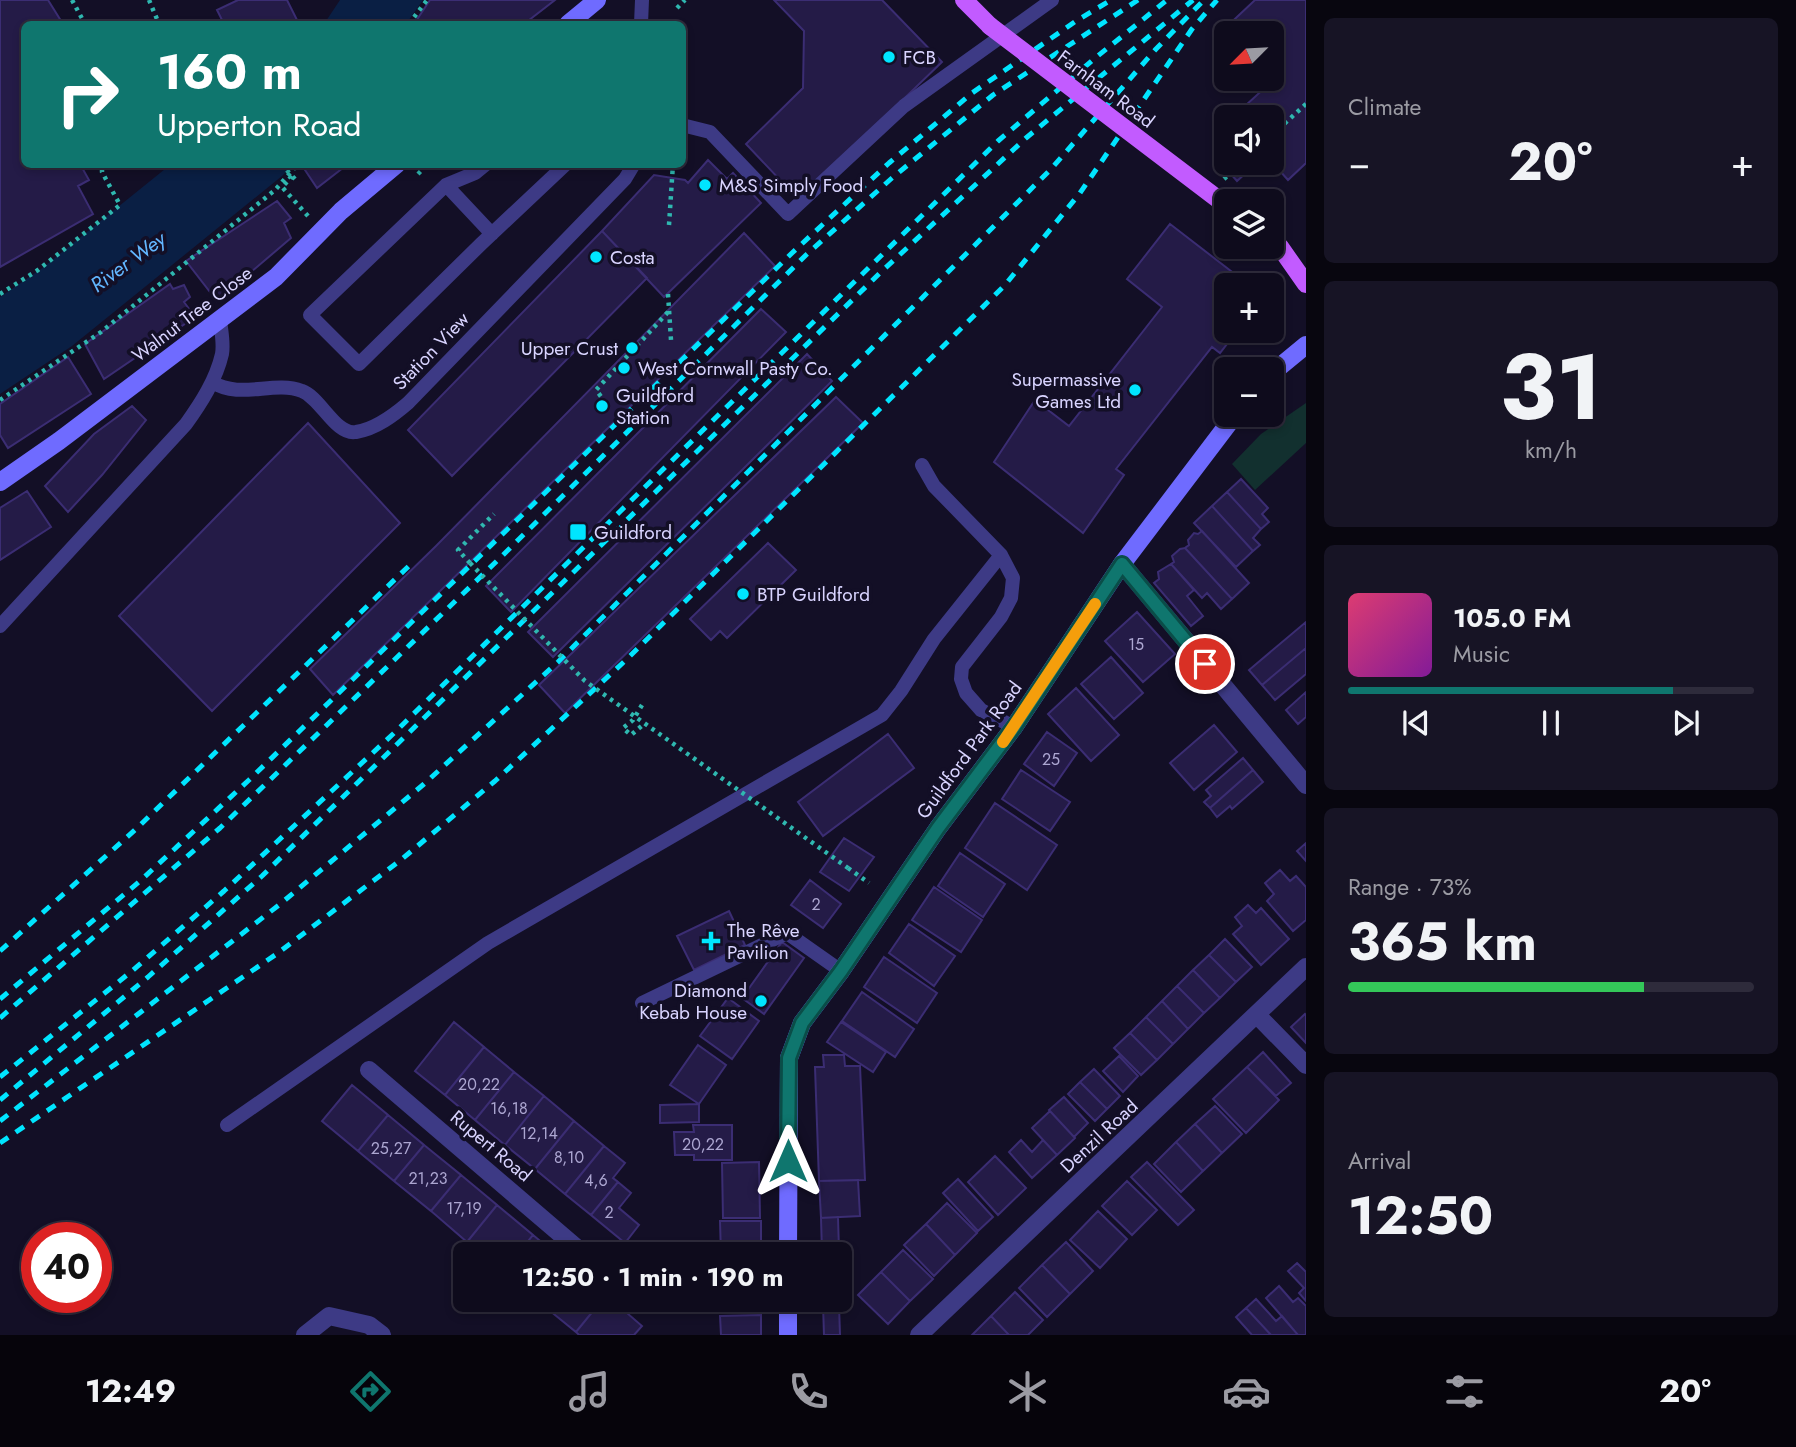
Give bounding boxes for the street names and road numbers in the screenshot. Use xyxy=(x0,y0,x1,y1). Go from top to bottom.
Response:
street label: Farnham Road xyxy=(1052,44,1160,134)
street label: Walnut Tree Close xyxy=(126,260,258,368)
street label: Station View xyxy=(387,306,475,396)
street label: Guildford Park Road xyxy=(910,676,1028,824)
street label: Denzil Road xyxy=(1054,1093,1144,1179)
street label: Rupert Road xyxy=(444,1104,538,1188)

